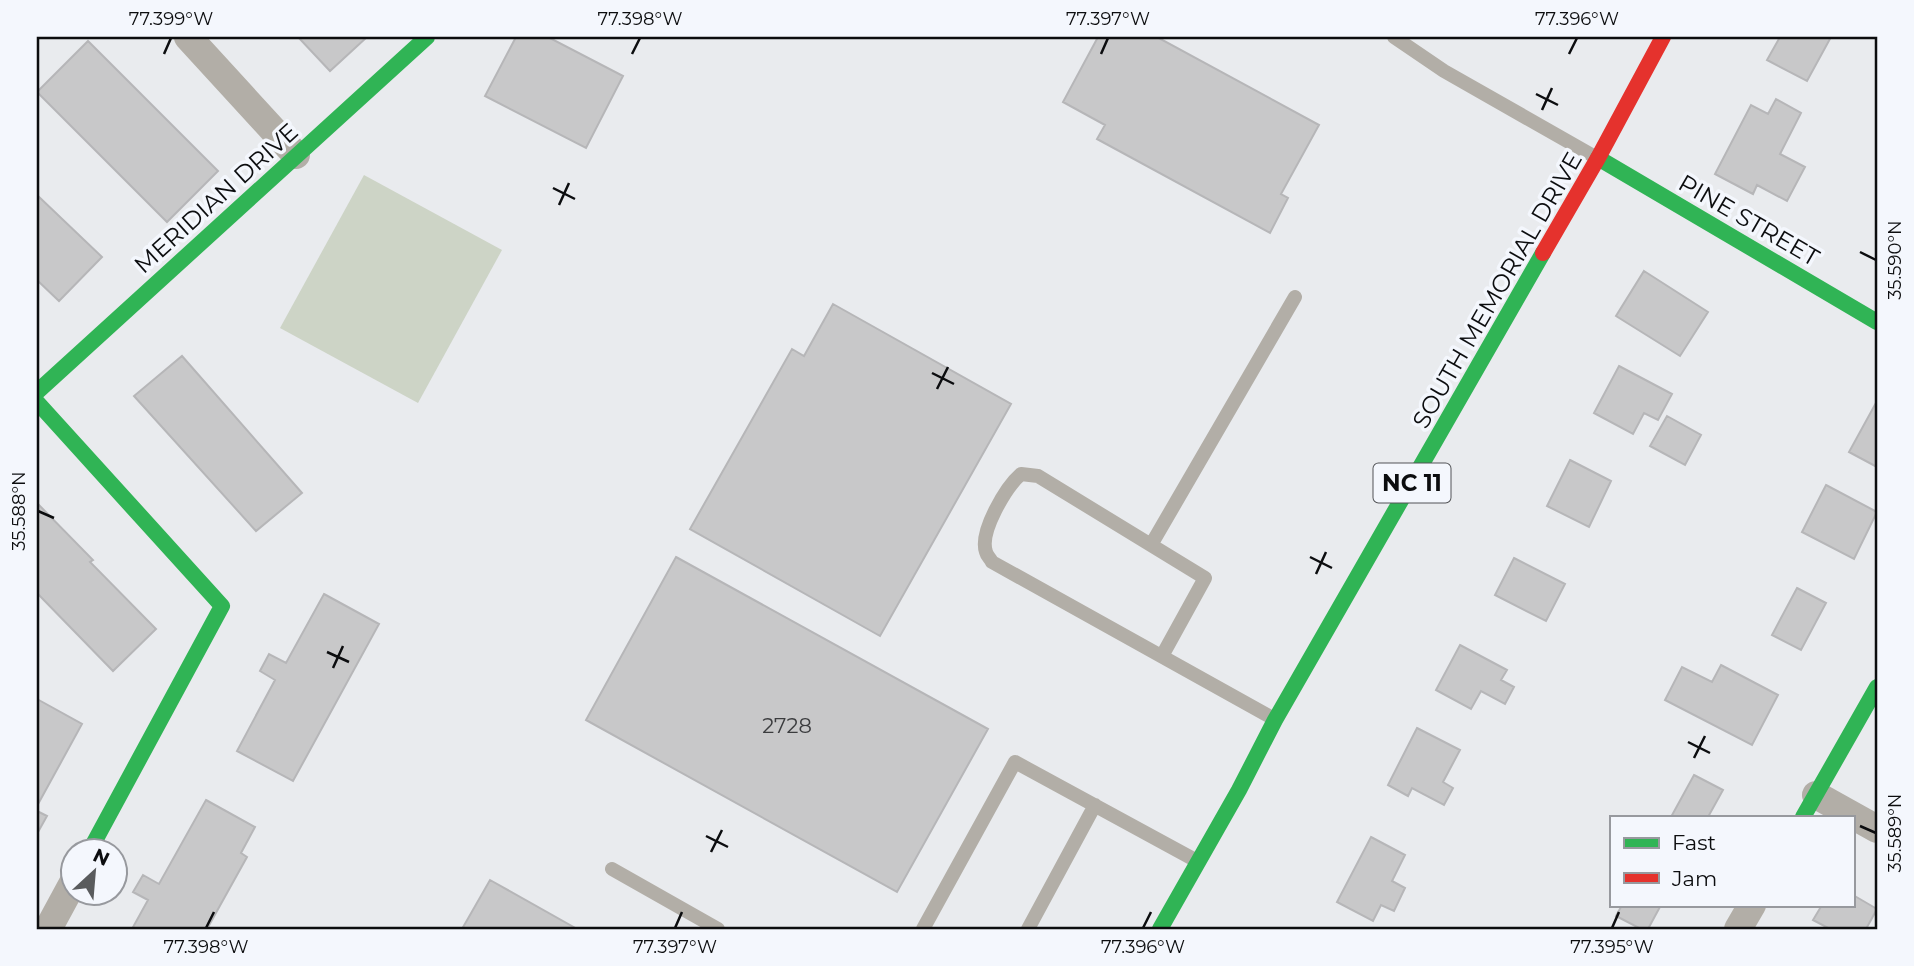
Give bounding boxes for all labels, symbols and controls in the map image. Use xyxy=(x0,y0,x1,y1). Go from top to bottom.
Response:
text: 77.399°W xyxy=(129,8,213,30)
text: 77.398°W xyxy=(598,8,682,30)
text: 77.397°W xyxy=(1066,8,1150,30)
text: 77.396°W xyxy=(1535,8,1619,30)
street label: MERIDIAN DRIVE xyxy=(128,117,304,279)
street label: SOUTH MEMORIAL DRIVE xyxy=(1406,147,1588,433)
street label: PINE STREET xyxy=(1673,168,1825,272)
text: 35.590°N xyxy=(1884,220,1906,300)
road number: NC 11 xyxy=(1374,463,1450,503)
text: 35.588°N xyxy=(8,471,30,551)
house number: 2728 xyxy=(762,713,812,738)
text: 35.589°N xyxy=(1884,794,1906,872)
legend xyxy=(1610,816,1854,906)
text: Fast xyxy=(1672,830,1716,855)
north arrow xyxy=(60,836,130,906)
text: N xyxy=(89,843,113,871)
text: Jam xyxy=(1671,866,1717,891)
text: 77.398°W xyxy=(164,936,248,958)
text: 77.397°W xyxy=(633,936,717,958)
text: 77.396°W xyxy=(1101,936,1185,958)
text: 77.395°W xyxy=(1570,936,1654,958)

